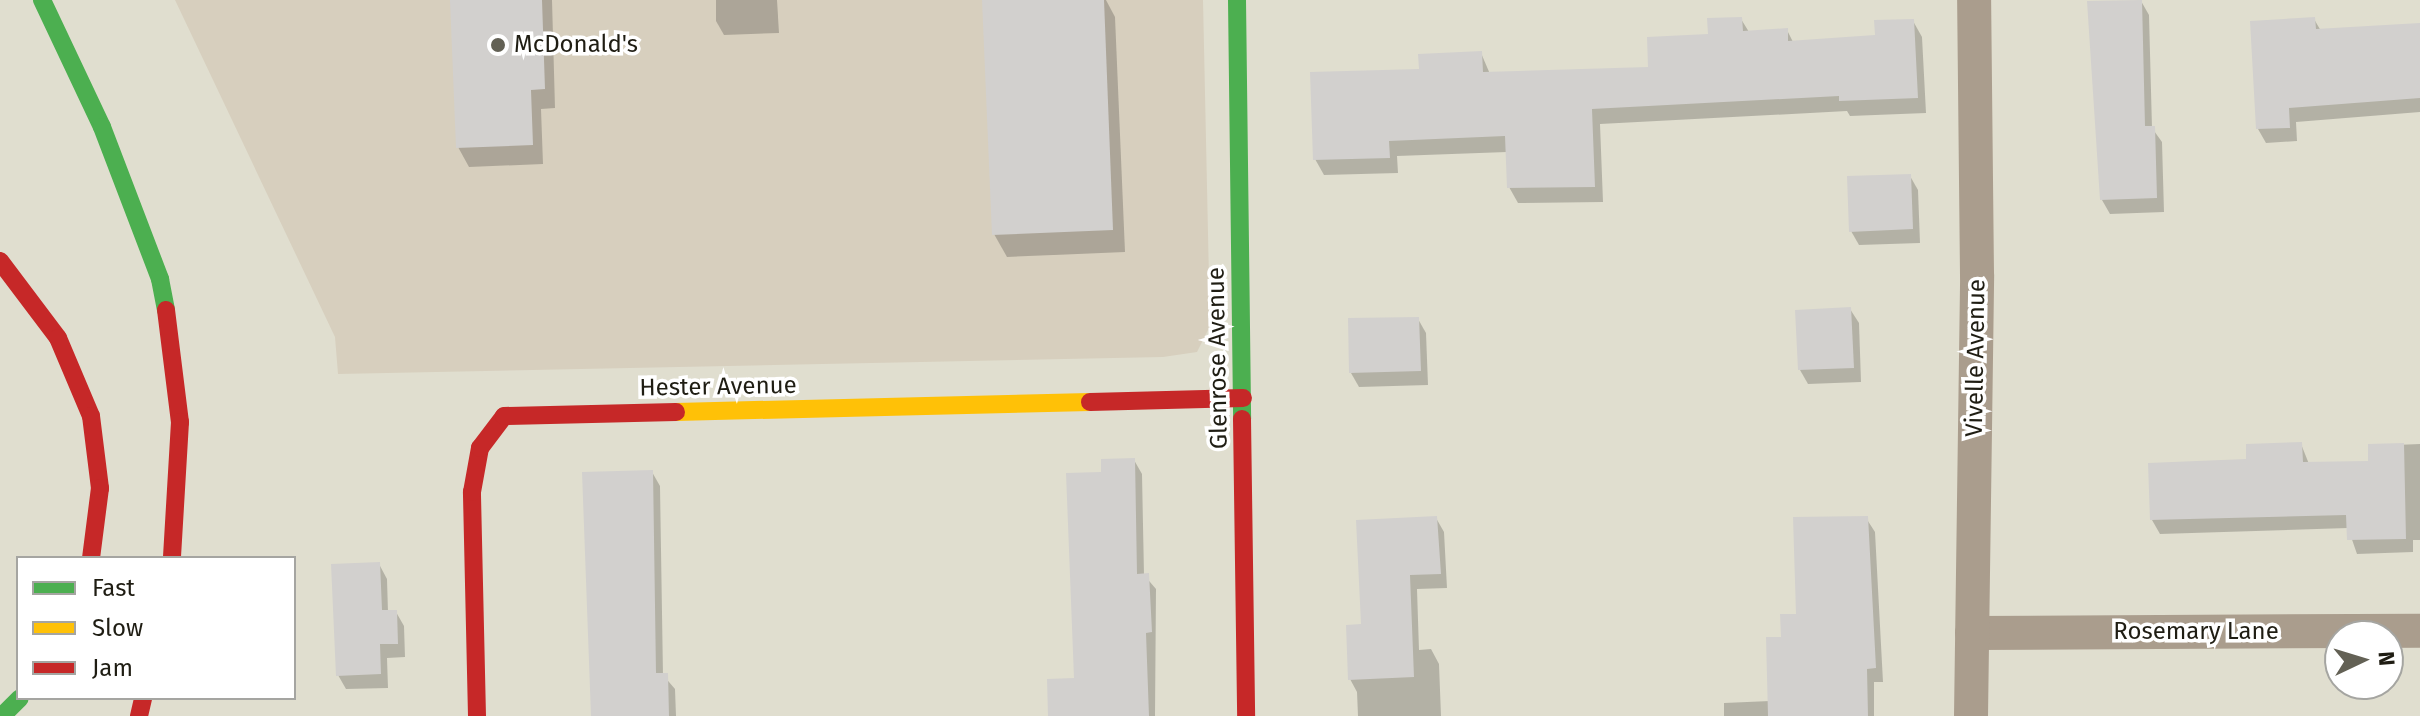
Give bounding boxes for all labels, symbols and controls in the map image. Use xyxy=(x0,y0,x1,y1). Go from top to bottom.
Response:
place label: McDonald's xyxy=(514,31,638,59)
marker: McDonald's xyxy=(489,36,507,54)
street label: Glenrose Avenue xyxy=(1202,267,1234,449)
street label: Vivelle Avenue xyxy=(1960,279,1992,437)
street label: Hester Avenue xyxy=(639,371,797,403)
legend xyxy=(16,556,296,700)
text: Fast xyxy=(92,574,135,602)
text: Slow xyxy=(92,614,143,642)
street label: Rosemary Lane xyxy=(2113,618,2279,646)
north arrow xyxy=(2324,620,2404,700)
text: N xyxy=(2372,650,2400,667)
text: Jam xyxy=(92,654,133,682)

